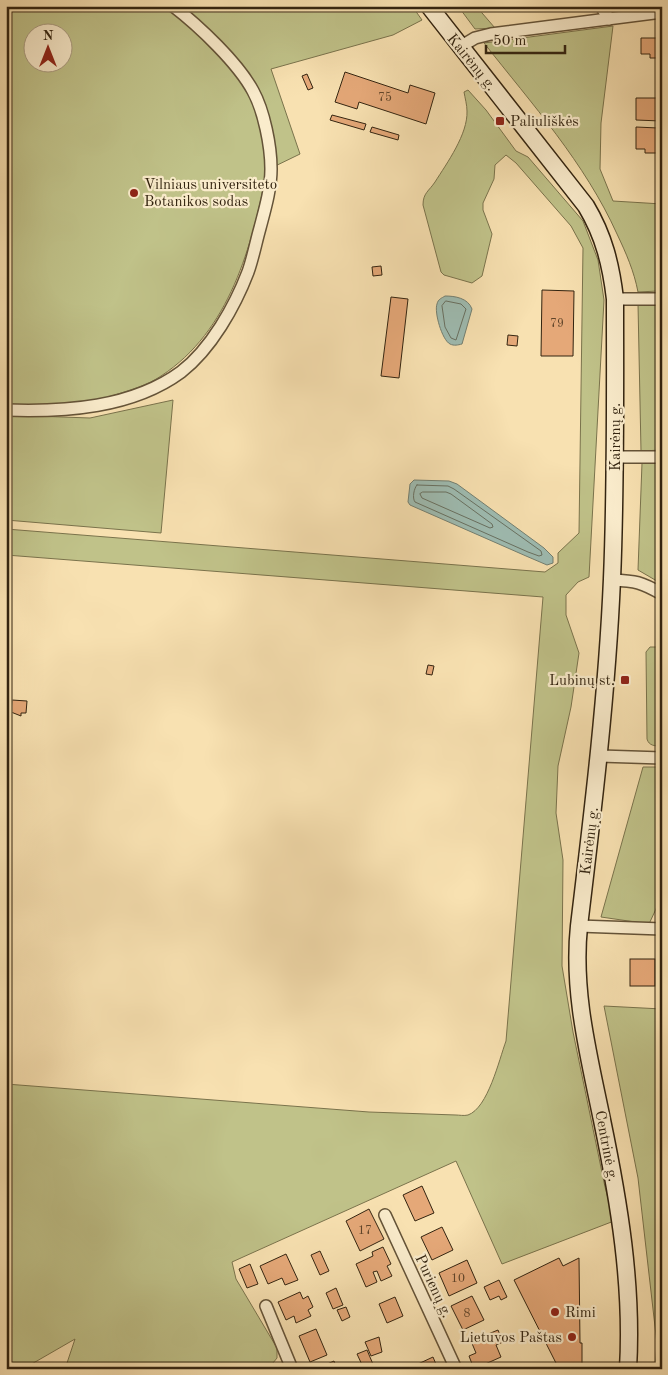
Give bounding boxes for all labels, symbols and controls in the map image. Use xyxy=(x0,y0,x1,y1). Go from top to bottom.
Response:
north arrow xyxy=(22,22,72,72)
scale bar xyxy=(486,22,564,54)
text: N xyxy=(43,29,54,43)
street label: Kairėnų g. xyxy=(443,32,498,94)
text: 50 m xyxy=(493,34,527,49)
house number: 75 xyxy=(378,91,392,104)
marker: Paliuliškės xyxy=(494,115,506,127)
place label: Paliuliškės xyxy=(510,115,579,130)
place label: Vilniaus universiteto Botanikos sodas xyxy=(144,178,277,210)
marker: Vilniaus universiteto Botanikos sodas xyxy=(128,187,140,199)
house number: 79 xyxy=(550,318,564,330)
street label: Kairėnų g. xyxy=(609,403,624,471)
place label: Lubinų st. xyxy=(549,674,615,689)
marker: Lubinų st. xyxy=(619,674,631,686)
street label: Kairėnų g. xyxy=(579,806,602,876)
street label: Centrinė g. xyxy=(591,1110,620,1183)
house number: 17 xyxy=(358,1225,372,1237)
street label: Purienų g. xyxy=(411,1253,454,1321)
house number: 10 xyxy=(451,1273,465,1285)
marker: Rimi xyxy=(549,1306,561,1318)
place label: Rimi xyxy=(565,1306,596,1321)
house number: 8 xyxy=(464,1308,471,1320)
place label: Lietuvos Paštas xyxy=(460,1331,562,1346)
marker: Lietuvos Paštas xyxy=(566,1331,578,1343)

